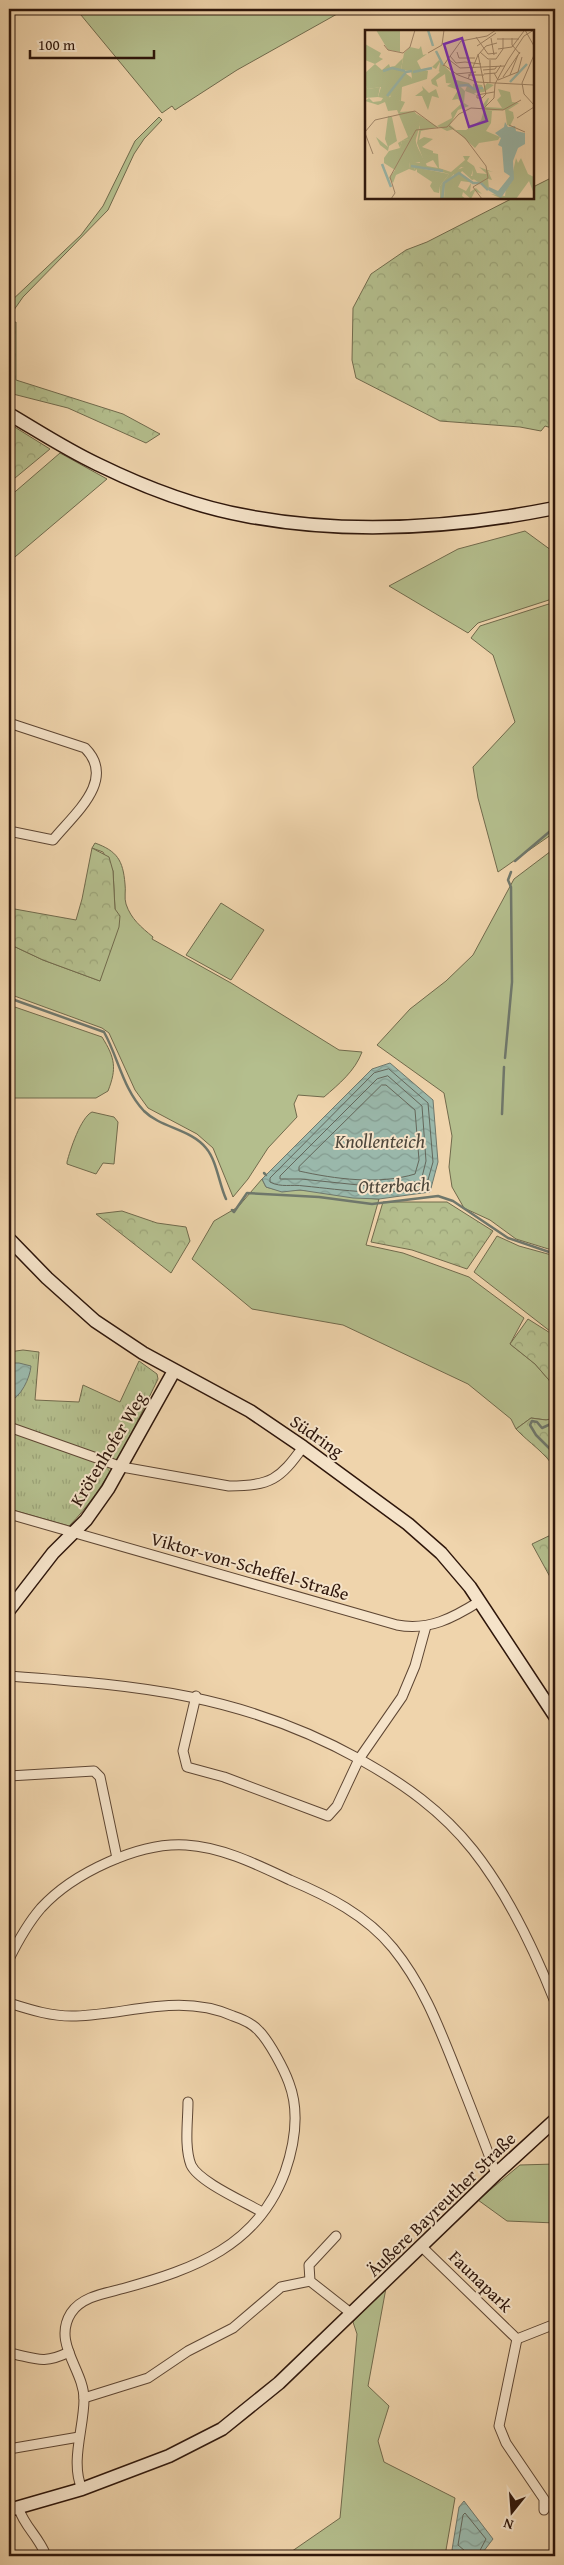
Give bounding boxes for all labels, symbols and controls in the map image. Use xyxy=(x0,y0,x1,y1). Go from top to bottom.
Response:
scale bar xyxy=(30,28,154,60)
inset map xyxy=(365,30,534,199)
text: 100 m xyxy=(38,34,76,55)
water label: Knollenteich xyxy=(334,1127,426,1155)
water label: Otterbach xyxy=(357,1170,431,1200)
street label: Krötenhofer Weg xyxy=(63,1387,153,1511)
street label: Südring xyxy=(285,1408,349,1464)
street label: Viktor-von-Scheffel-Straße xyxy=(148,1525,352,1607)
street label: Äußere Bayreuther Straße xyxy=(360,2125,522,2283)
street label: Faunapark xyxy=(443,2244,520,2319)
north arrow xyxy=(486,2488,536,2538)
text: N xyxy=(500,2513,516,2535)

